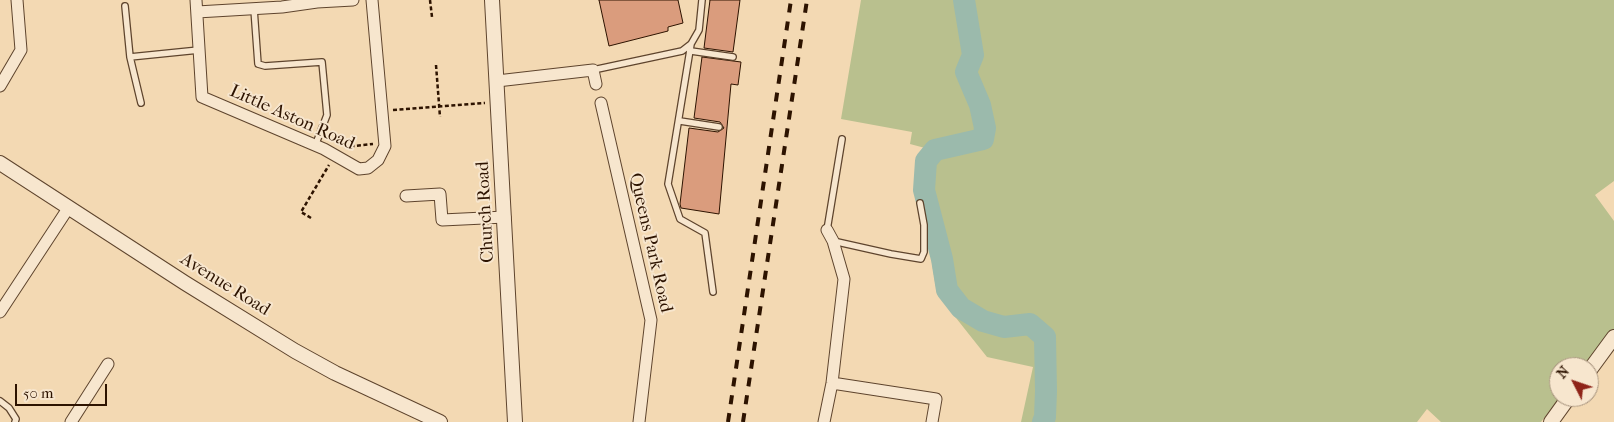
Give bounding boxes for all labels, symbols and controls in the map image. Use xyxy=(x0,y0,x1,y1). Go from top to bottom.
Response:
street label: Little Aston Road xyxy=(226,81,358,155)
street label: Church Road xyxy=(473,161,499,263)
street label: Queens Park Road xyxy=(623,171,677,315)
street label: Avenue Road xyxy=(176,249,274,321)
north arrow xyxy=(1549,357,1599,407)
text: N xyxy=(1553,363,1573,382)
scale bar xyxy=(18,374,110,406)
text: 50 m xyxy=(23,384,53,402)

